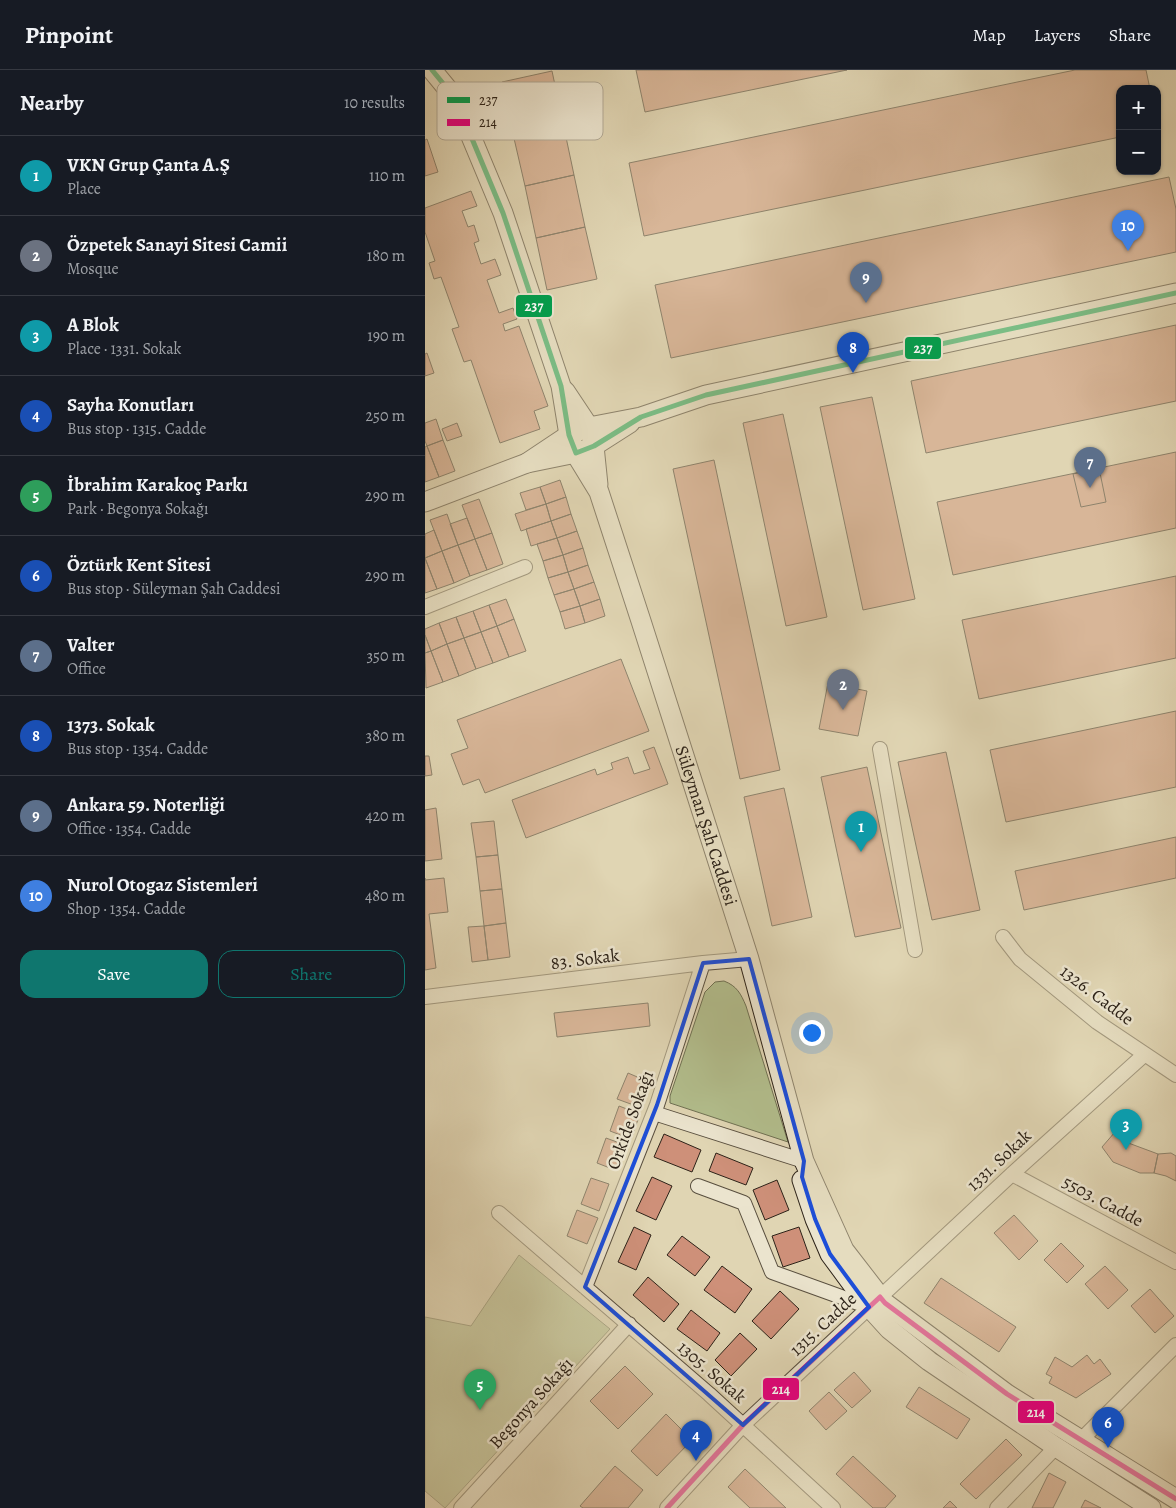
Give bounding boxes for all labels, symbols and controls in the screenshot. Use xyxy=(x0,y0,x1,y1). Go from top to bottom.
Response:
text: Pinpoint xyxy=(25,19,113,51)
text: Map xyxy=(973,23,1006,47)
text: Layers xyxy=(1034,23,1081,47)
text: Share xyxy=(1109,23,1151,47)
legend xyxy=(437,82,603,140)
map controls xyxy=(1116,85,1161,175)
button: + xyxy=(1116,85,1161,130)
text: Nearby xyxy=(20,89,83,117)
text: 237 xyxy=(479,91,497,110)
text: 10 results xyxy=(344,92,405,114)
text: 214 xyxy=(479,113,497,132)
button: − xyxy=(1116,130,1161,175)
text: VKN Grup Çanta A.Ş xyxy=(67,152,230,178)
text: 1 xyxy=(33,165,39,187)
text: 110 m xyxy=(369,165,405,187)
text: Place xyxy=(67,178,101,200)
pin: 10 xyxy=(1112,210,1144,251)
text: Özpetek Sanayi Sitesi Camii xyxy=(67,232,287,258)
text: 2 xyxy=(32,245,40,267)
text: 180 m xyxy=(367,245,405,267)
text: Mosque xyxy=(67,258,119,280)
pin: 9 xyxy=(850,262,882,303)
line badge: 237 xyxy=(515,294,553,318)
text: 237 xyxy=(525,297,543,316)
text: A Blok xyxy=(67,312,119,338)
text: 3 xyxy=(33,325,39,347)
text: 190 m xyxy=(367,325,405,347)
pin: 8 xyxy=(837,332,869,373)
line badge: 237 xyxy=(904,336,942,360)
text: Place · 1331. Sokak xyxy=(67,338,182,360)
text: 237 xyxy=(914,339,932,358)
text: Sayha Konutları xyxy=(67,392,194,418)
text: 4 xyxy=(32,405,40,427)
text: 250 m xyxy=(366,405,405,427)
text: Bus stop · 1315. Cadde xyxy=(67,418,206,440)
pin: 7 xyxy=(1074,447,1106,488)
text: İbrahim Karakoç Parkı xyxy=(67,472,248,498)
text: 5 xyxy=(33,485,39,507)
text: 290 m xyxy=(365,485,405,507)
text: Park · Begonya Sokağı xyxy=(67,498,209,520)
text: Öztürk Kent Sitesi xyxy=(67,552,211,578)
text: 6 xyxy=(32,565,40,587)
text: 290 m xyxy=(365,565,405,587)
text: Bus stop · Süleyman Şah Caddesi xyxy=(67,578,281,600)
text: Valter xyxy=(67,632,115,658)
text: 7 xyxy=(33,645,39,667)
text: 350 m xyxy=(366,645,405,667)
text: Office xyxy=(67,658,106,680)
pin: 2 xyxy=(827,669,859,710)
text: 1373. Sokak xyxy=(67,712,155,738)
text: 8 xyxy=(32,725,40,747)
text: 380 m xyxy=(366,725,405,747)
text: Bus stop · 1354. Cadde xyxy=(67,738,208,760)
street label: Süleyman Şah Caddesi xyxy=(670,742,743,909)
text: Ankara 59. Noterliği xyxy=(67,792,225,818)
text: 9 xyxy=(32,805,40,827)
text: 420 m xyxy=(365,805,405,827)
pin: 1 xyxy=(845,811,877,852)
text: Office · 1354. Cadde xyxy=(67,818,191,840)
text: Nurol Otogaz Sistemleri xyxy=(67,872,258,898)
text: 10 xyxy=(29,885,43,907)
text: 480 m xyxy=(365,885,405,907)
text: Shop · 1354. Cadde xyxy=(67,898,186,920)
street label: 83. Sokak xyxy=(549,943,621,975)
button: Save xyxy=(20,950,208,998)
button: Share xyxy=(218,950,405,998)
street label: 1326. Cadde xyxy=(1055,959,1139,1031)
your location xyxy=(799,1020,825,1046)
street label: Orkide Sokağı xyxy=(601,1067,659,1173)
pin: 3 xyxy=(1110,1109,1142,1150)
street label: 1331. Sokak xyxy=(962,1124,1036,1196)
street label: 5503. Cadde xyxy=(1058,1170,1148,1232)
street label: 1315. Cadde xyxy=(784,1287,862,1361)
street label: 1305. Sokak xyxy=(673,1335,752,1409)
street label: Begonya Sokağı xyxy=(484,1352,578,1454)
pin: 5 xyxy=(464,1369,496,1410)
line badge: 214 xyxy=(762,1377,800,1401)
text: 214 xyxy=(772,1380,791,1399)
line badge: 214 xyxy=(1017,1400,1055,1424)
text: 214 xyxy=(1027,1403,1046,1422)
pin: 6 xyxy=(1092,1407,1124,1448)
pin: 4 xyxy=(680,1420,712,1461)

